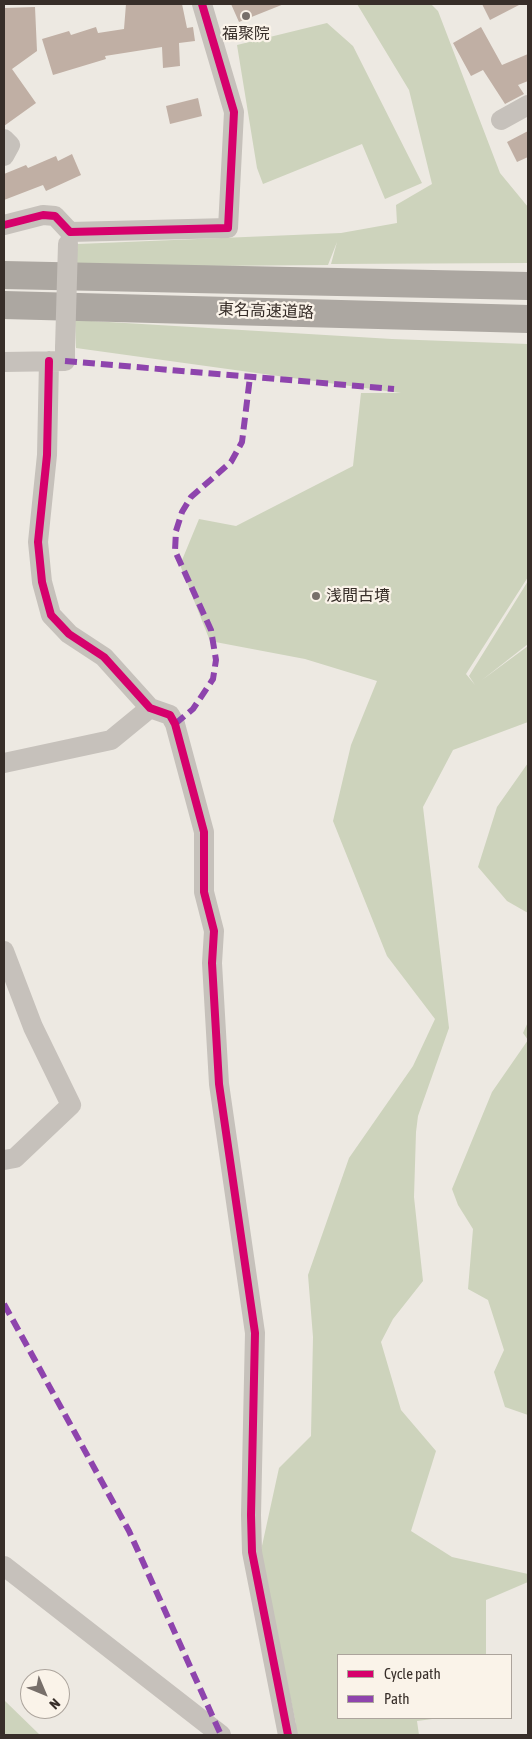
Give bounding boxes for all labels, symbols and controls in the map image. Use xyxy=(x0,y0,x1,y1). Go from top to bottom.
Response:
marker: 福聚院 xyxy=(240,10,252,22)
place label: 福聚院 xyxy=(222,24,270,44)
street label: 東名高速道路 xyxy=(218,300,314,322)
place label: 浅間古墳 xyxy=(326,586,390,606)
marker: 浅間古墳 xyxy=(310,590,322,602)
legend xyxy=(337,1654,512,1719)
text: Cycle path xyxy=(384,1665,441,1682)
north arrow xyxy=(20,1669,70,1719)
text: Path xyxy=(384,1690,410,1707)
text: N xyxy=(46,1695,63,1712)

